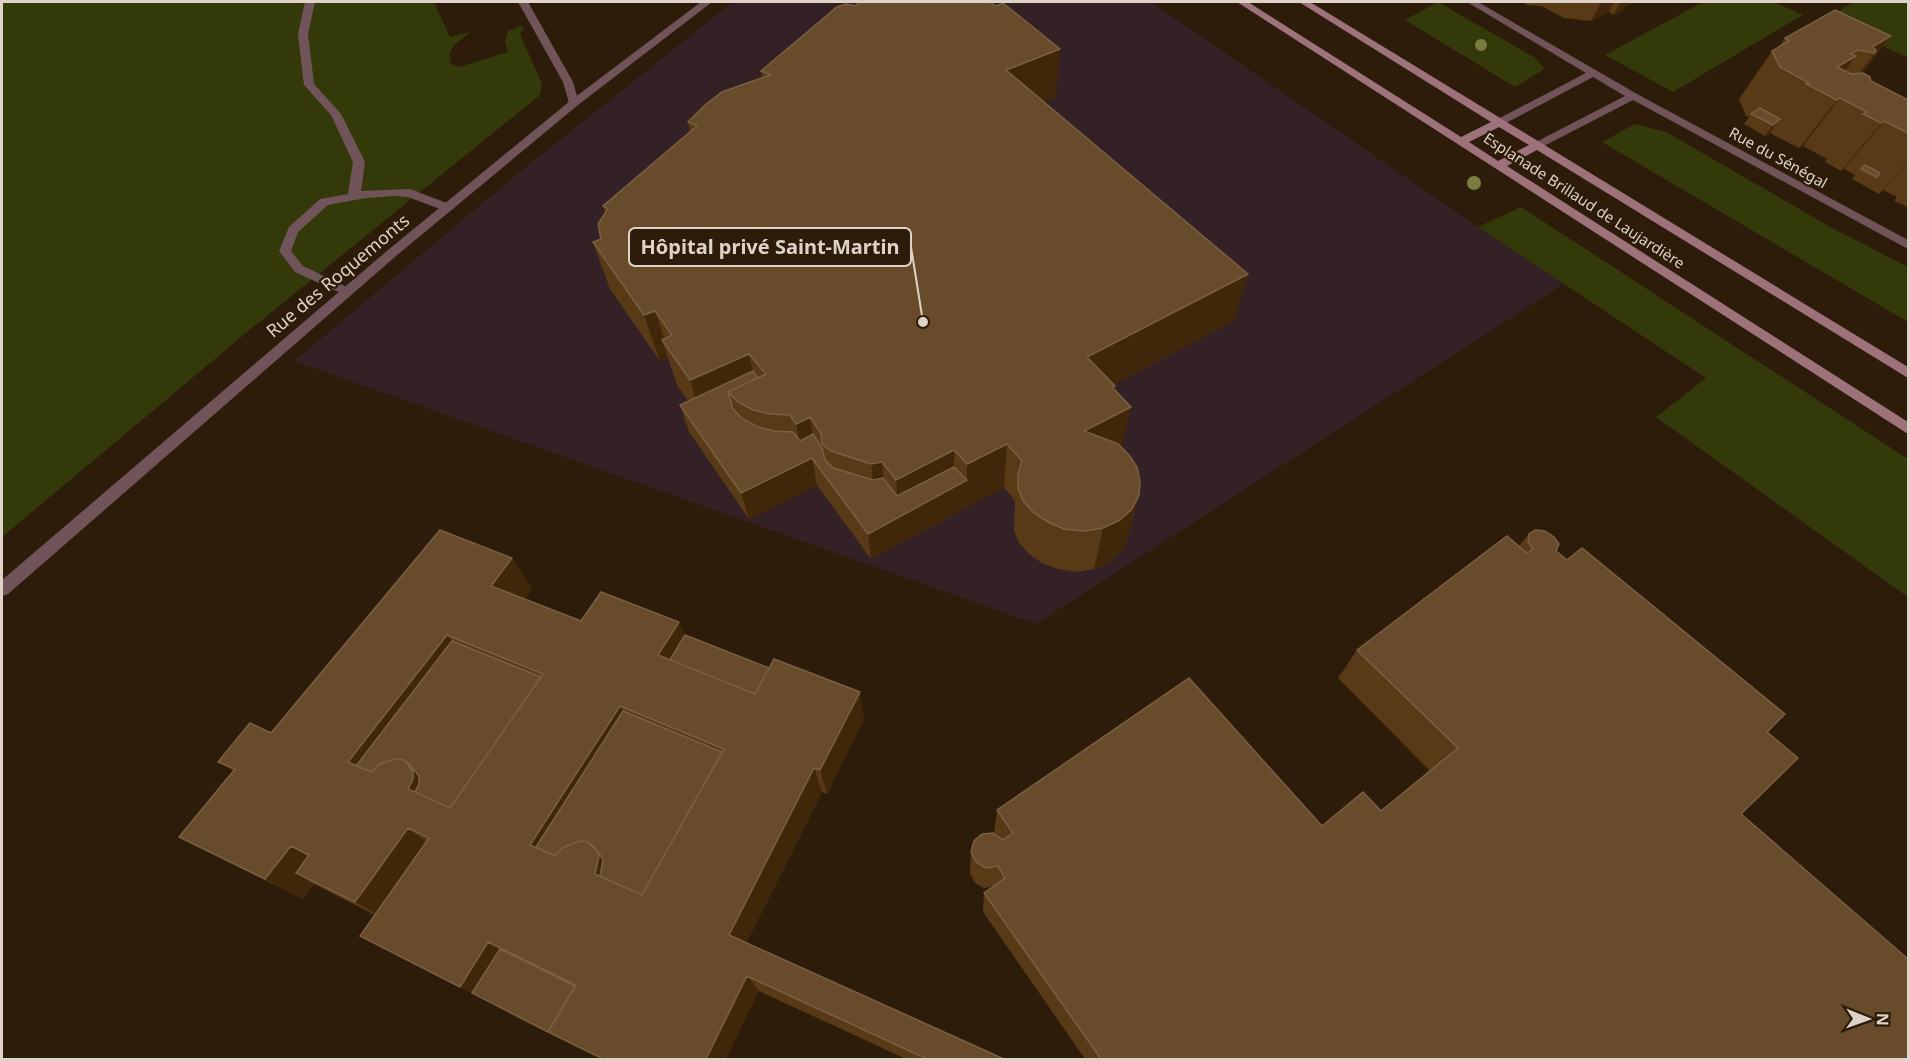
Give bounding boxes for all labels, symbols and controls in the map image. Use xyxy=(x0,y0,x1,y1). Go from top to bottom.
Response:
street label: Rue du Sénégal xyxy=(1726,122,1831,192)
street label: Esplanade Brillaud de Laujardière xyxy=(1480,128,1689,273)
street label: Rue des Roquemonts xyxy=(261,208,414,342)
callout: Hôpital privé Saint-Martin xyxy=(629,228,911,266)
text: Hôpital privé Saint-Martin xyxy=(641,233,899,260)
north arrow xyxy=(1838,989,1898,1049)
text: N xyxy=(1872,1013,1894,1026)

